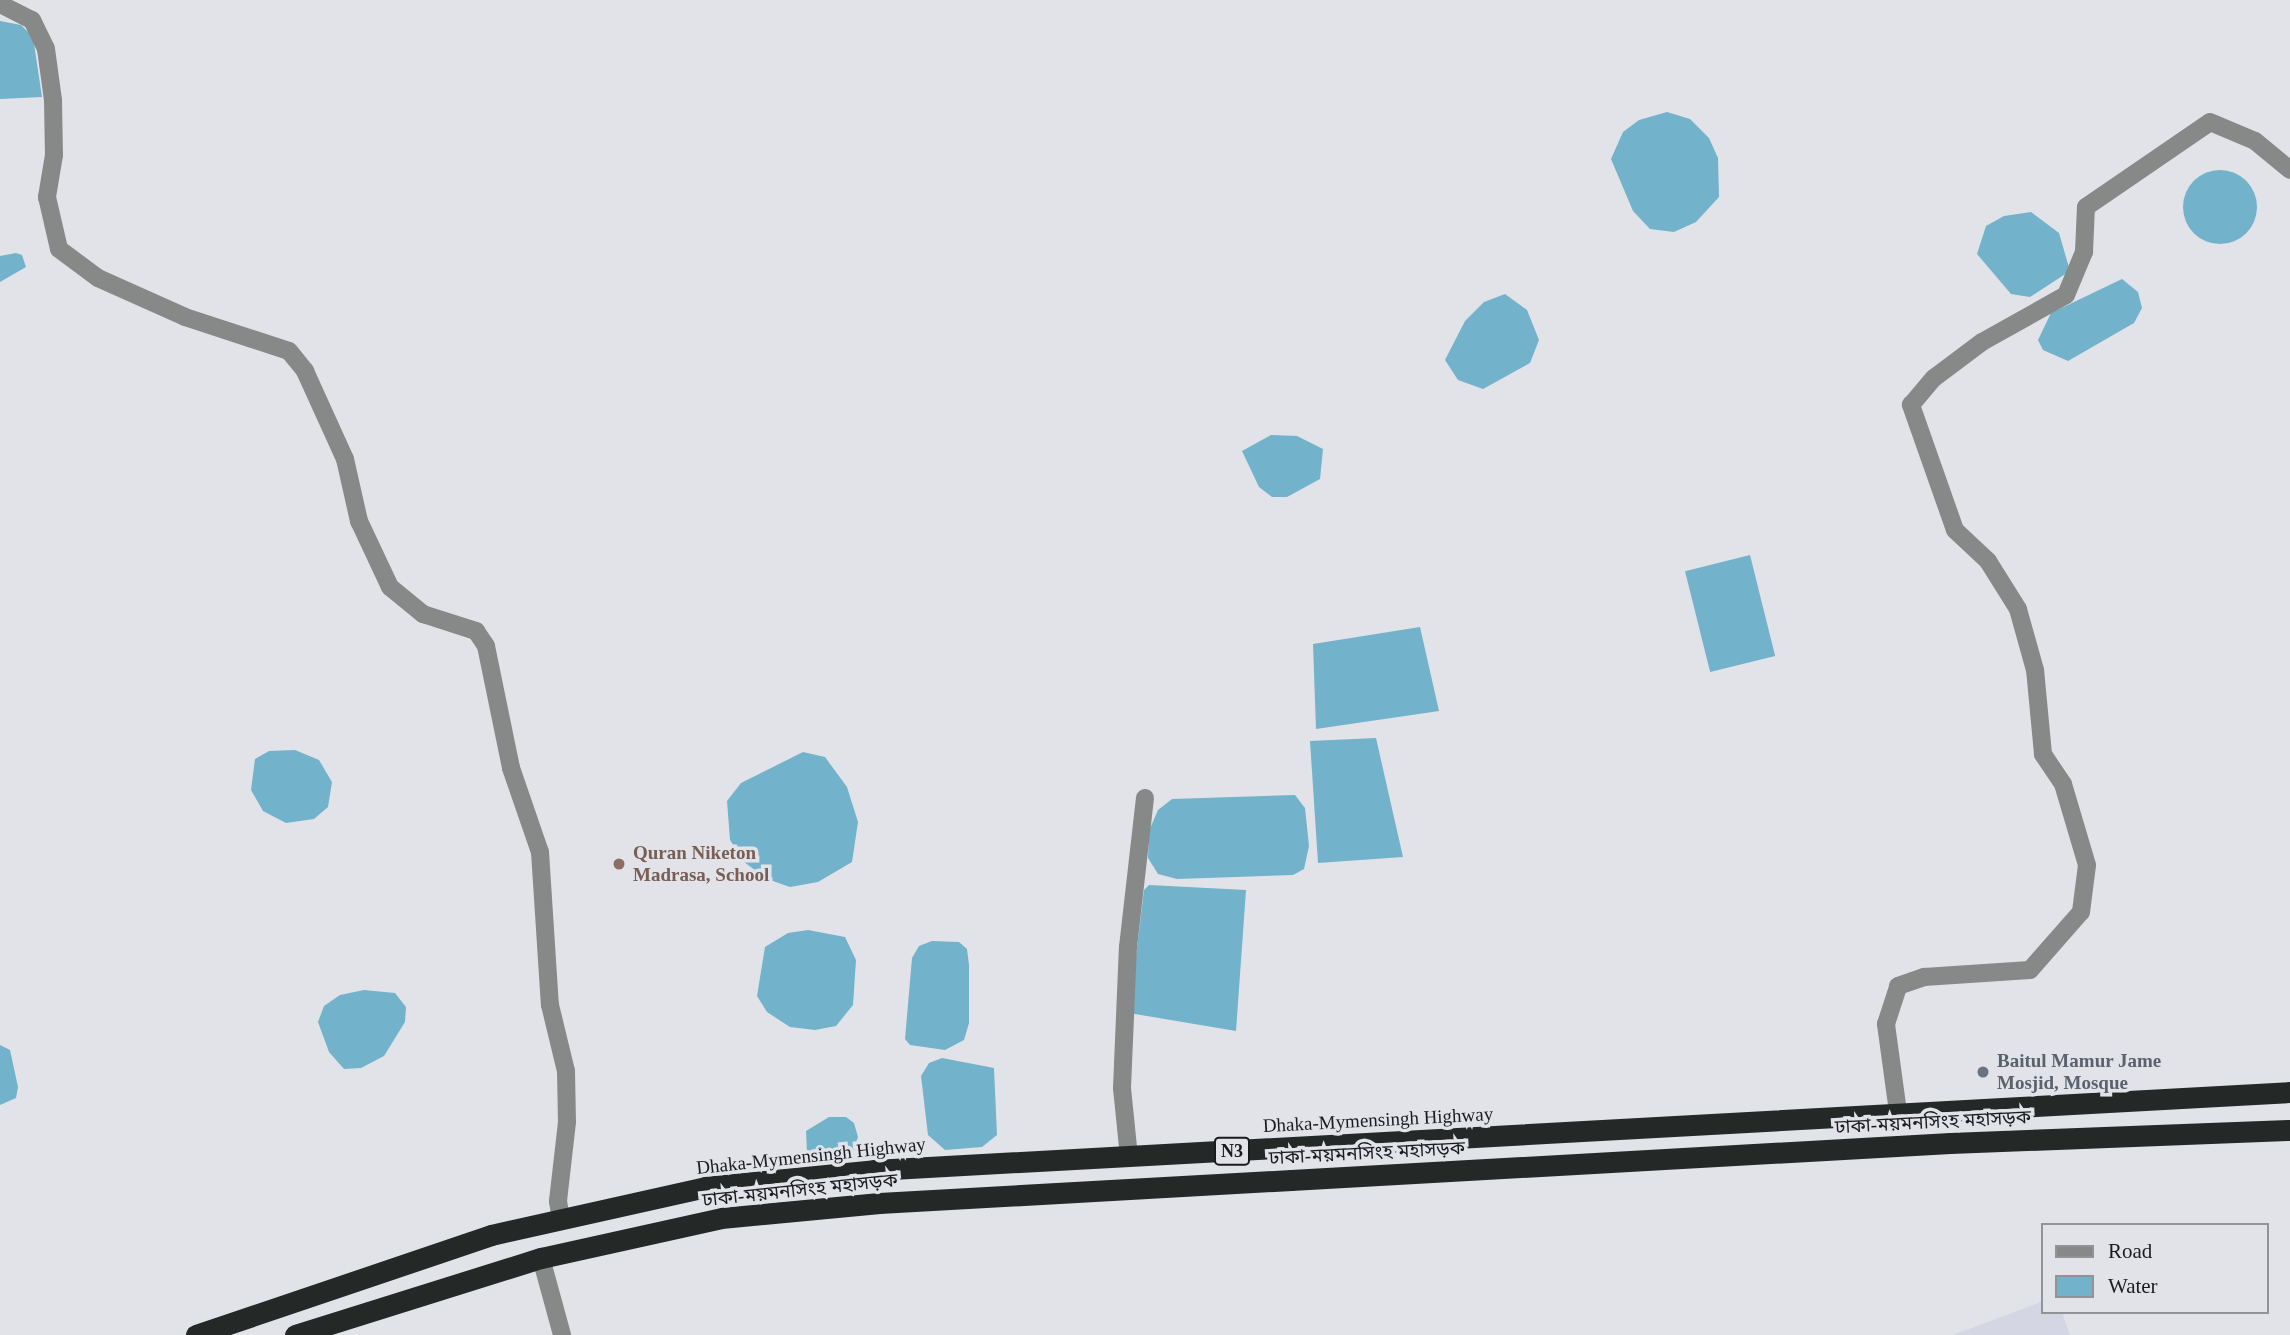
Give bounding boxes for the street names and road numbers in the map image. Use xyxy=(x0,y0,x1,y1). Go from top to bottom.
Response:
street label: Dhaka-Mymensingh Highway xyxy=(1262,1103,1494,1137)
street label: ঢাকা-ময়মনসিংহ মহাসড়ক xyxy=(1834,1105,2032,1139)
street label: Dhaka-Mymensingh Highway xyxy=(695,1133,927,1179)
road number: N3 xyxy=(1213,1136,1251,1166)
street label: ঢাকা-ময়মনসিংহ মহাসড়ক xyxy=(1268,1136,1466,1170)
street label: ঢাকা-ময়মনসিংহ মহাসড়ক xyxy=(701,1168,899,1212)

